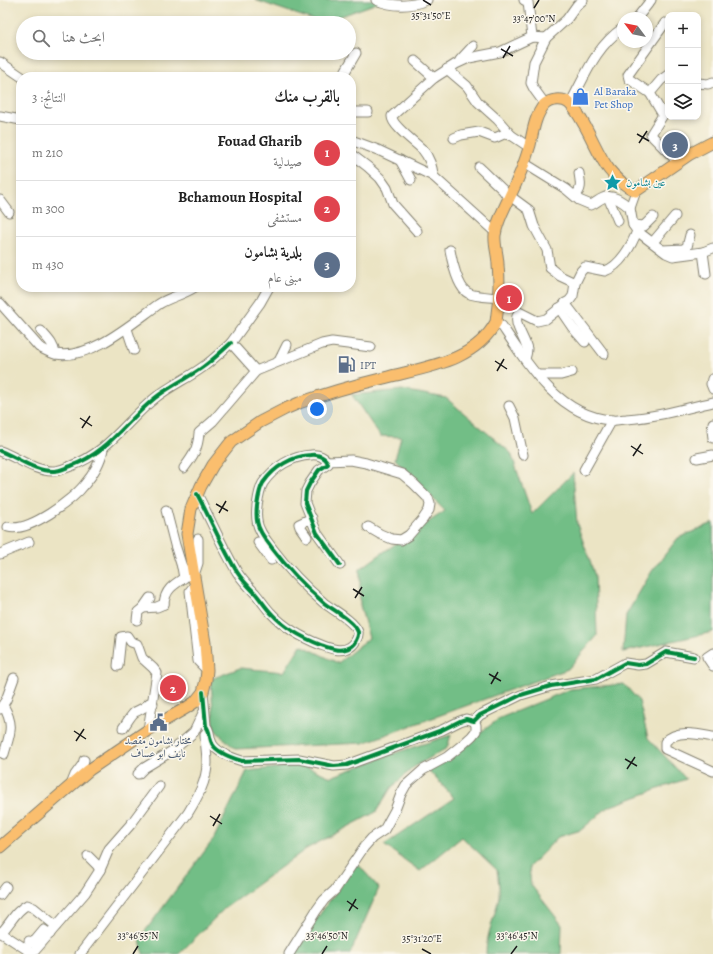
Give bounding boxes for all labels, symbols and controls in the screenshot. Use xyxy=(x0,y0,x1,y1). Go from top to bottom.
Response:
text: 35°31'50"E xyxy=(411,9,451,22)
text: 33°47'00"N xyxy=(513,12,555,25)
north arrow xyxy=(617,12,653,48)
map controls xyxy=(665,12,701,120)
button: + xyxy=(665,12,701,48)
search box xyxy=(16,16,356,60)
icon: search xyxy=(30,27,52,49)
text: ابحث هنا xyxy=(62,27,105,47)
button: − xyxy=(665,48,701,84)
place label: Al Baraka Pet Shop xyxy=(593,84,637,112)
button: layers xyxy=(665,84,701,120)
text: بالقرب منك xyxy=(274,85,340,108)
shop icon: Al Baraka Pet Shop xyxy=(571,87,591,107)
text: النتائج: 3 xyxy=(32,89,66,106)
pin: 3 xyxy=(662,130,688,160)
text: Fouad Gharib xyxy=(218,131,302,151)
text: 210 m xyxy=(32,144,63,161)
text: 1 xyxy=(325,144,329,161)
text: صيدلية xyxy=(273,153,302,170)
place icon: عين بشامون xyxy=(603,172,623,192)
place label: عين بشامون xyxy=(626,175,666,190)
text: Bchamoun Hospital xyxy=(178,187,302,207)
text: 300 m xyxy=(32,200,65,217)
text: 2 xyxy=(324,200,330,217)
text: مستشفى xyxy=(267,209,302,226)
text: بلدية بشامون xyxy=(244,242,302,262)
text: 430 m xyxy=(32,256,64,273)
text: 3 xyxy=(324,256,330,273)
text: مبنى عام xyxy=(268,269,302,286)
pin: 1 xyxy=(496,283,522,313)
fuel station icon: IPT xyxy=(337,355,357,375)
place label: IPT xyxy=(360,358,376,373)
your location xyxy=(307,399,327,419)
pin: 2 xyxy=(160,673,186,703)
public building icon: مختار بشامون مقصد نايف ابو عسّاف xyxy=(148,712,168,732)
place label: مختار بشامون مقصد نايف ابو عسّاف xyxy=(125,733,192,761)
text: 33°46'55"N xyxy=(117,929,159,942)
text: 33°46'50"N xyxy=(306,929,348,942)
text: 33°46'45"N xyxy=(496,929,538,942)
text: 35°31'20"E xyxy=(402,932,442,945)

